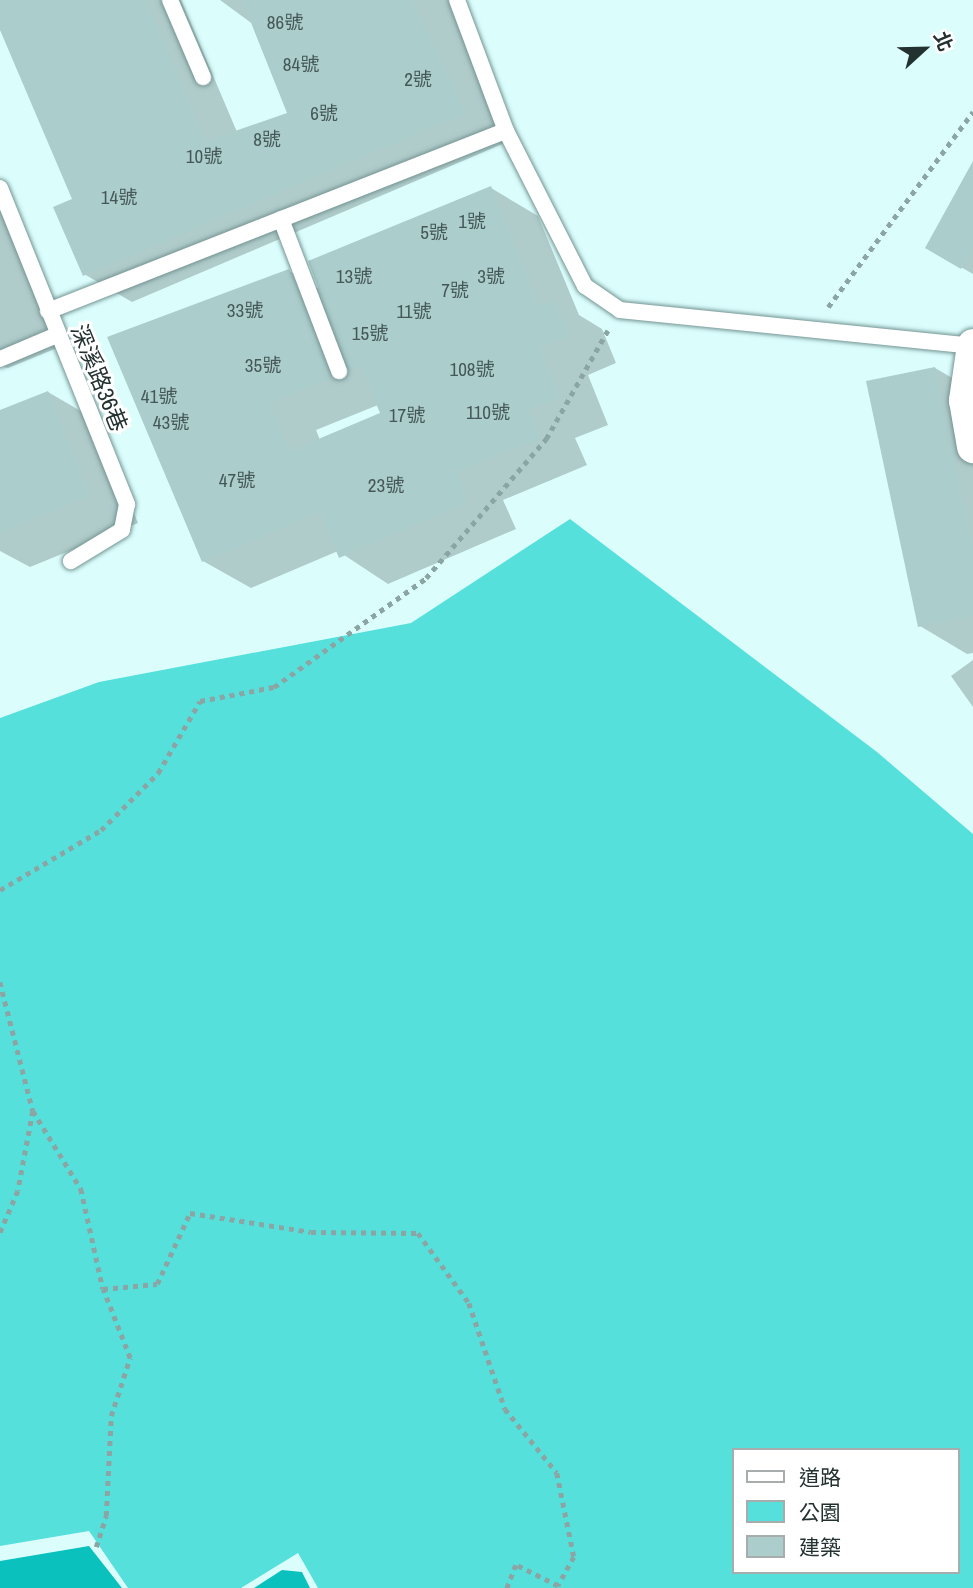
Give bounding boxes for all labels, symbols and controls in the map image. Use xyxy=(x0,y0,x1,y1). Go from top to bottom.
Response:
house number: 86號 xyxy=(267,12,303,34)
north arrow xyxy=(889,14,959,84)
text: 北 xyxy=(928,27,959,55)
house number: 84號 xyxy=(283,54,319,76)
house number: 2號 xyxy=(404,69,432,91)
house number: 6號 xyxy=(310,103,338,125)
house number: 8號 xyxy=(253,129,281,151)
house number: 10號 xyxy=(186,146,222,168)
house number: 14號 xyxy=(101,187,137,209)
house number: 1號 xyxy=(458,211,486,233)
house number: 5號 xyxy=(420,222,448,244)
house number: 13號 xyxy=(336,266,372,288)
house number: 3號 xyxy=(477,266,505,288)
house number: 7號 xyxy=(441,280,469,302)
house number: 33號 xyxy=(227,300,263,322)
house number: 11號 xyxy=(396,301,432,323)
street label: 深溪路36巷 xyxy=(65,320,133,436)
house number: 15號 xyxy=(352,323,388,345)
house number: 35號 xyxy=(245,355,281,377)
house number: 108號 xyxy=(450,359,494,381)
house number: 41號 xyxy=(141,386,177,408)
house number: 110號 xyxy=(466,402,510,424)
house number: 17號 xyxy=(389,405,425,427)
house number: 43號 xyxy=(153,412,189,434)
house number: 47號 xyxy=(219,470,255,492)
house number: 23號 xyxy=(368,475,404,497)
legend xyxy=(732,1448,959,1574)
text: 道路 xyxy=(799,1463,841,1492)
text: 公園 xyxy=(799,1498,841,1527)
text: 建築 xyxy=(799,1533,841,1562)

